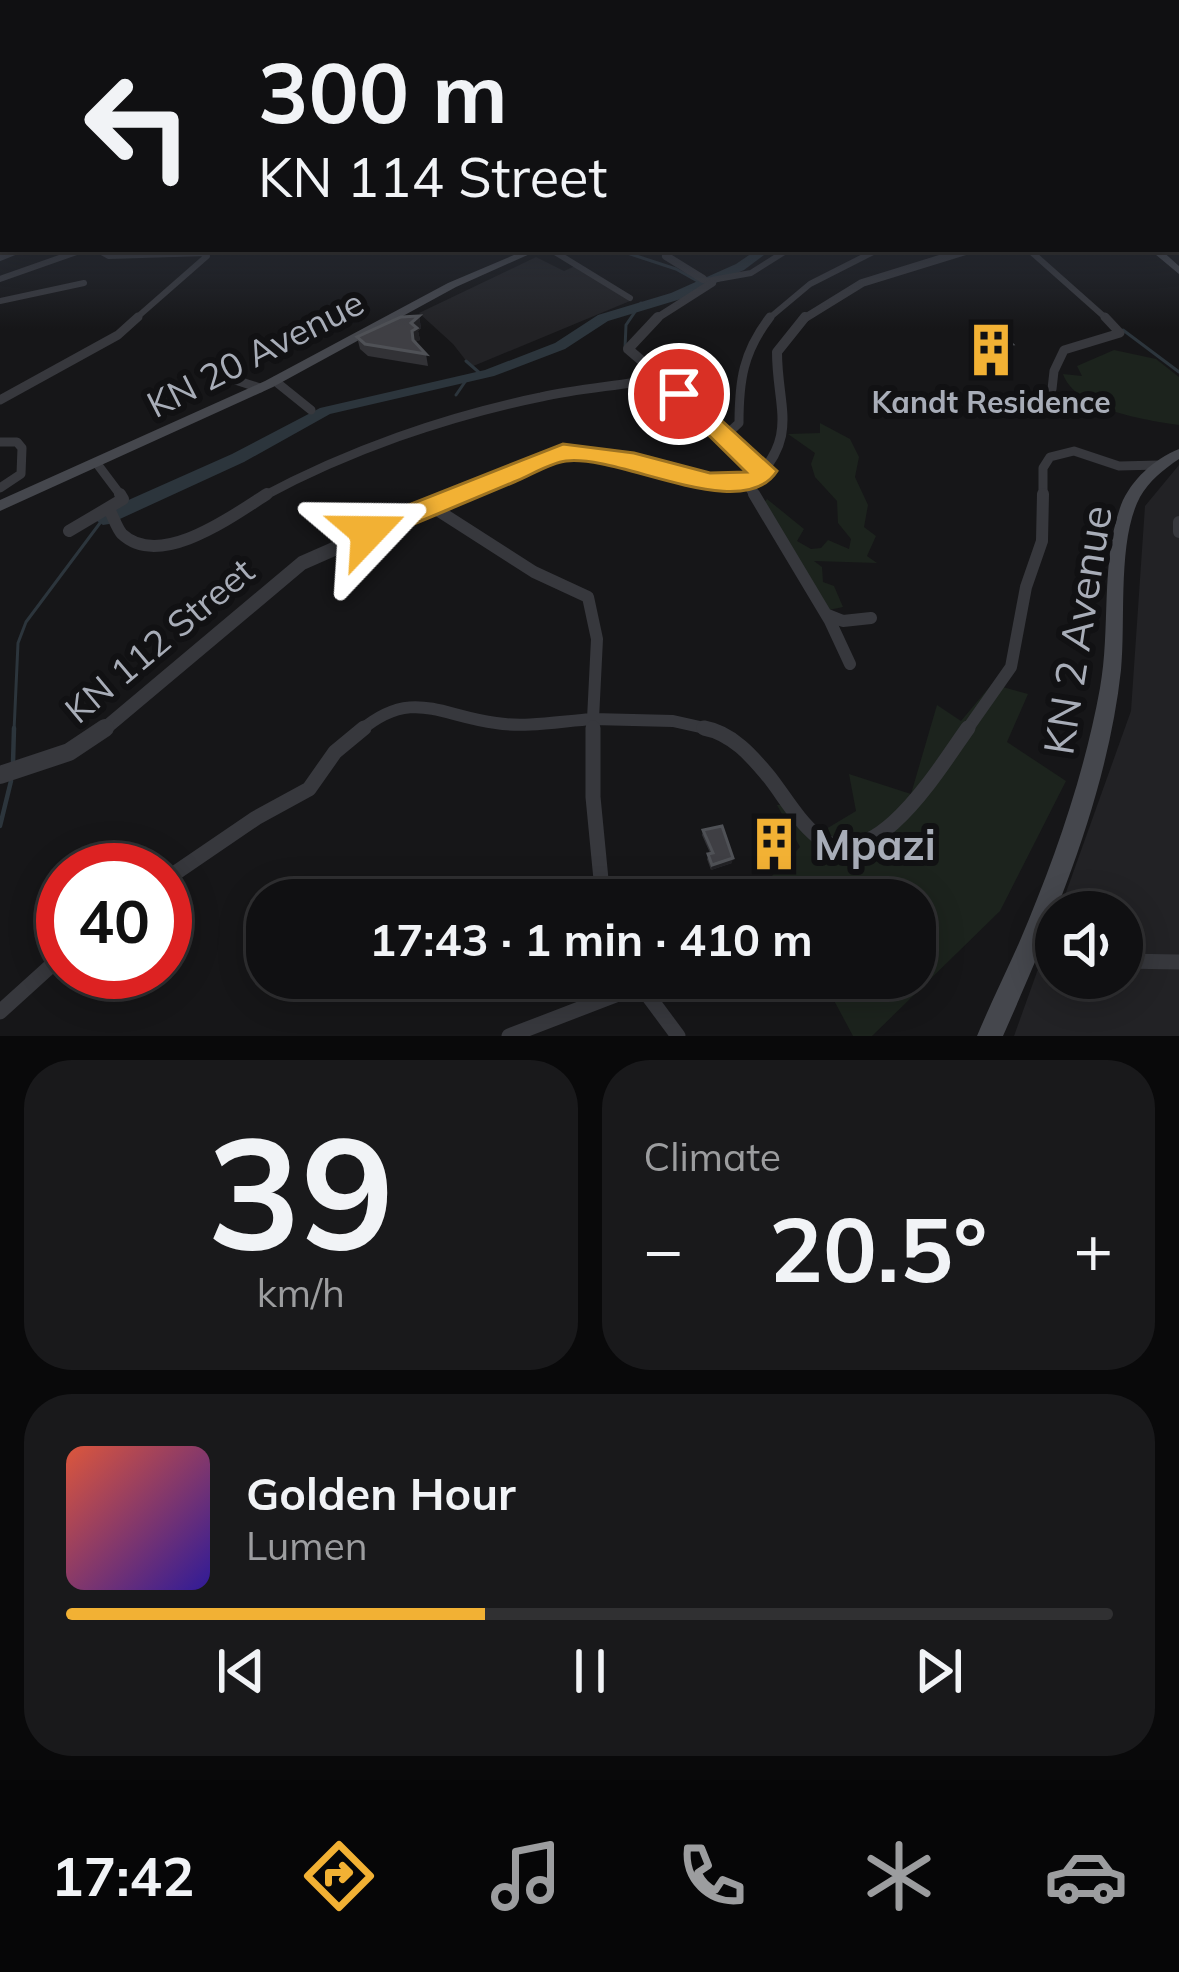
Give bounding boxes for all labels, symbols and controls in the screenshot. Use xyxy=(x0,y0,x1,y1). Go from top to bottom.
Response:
text: 300 m xyxy=(258,39,508,144)
icon: left xyxy=(60,48,216,204)
text: KN 114 Street xyxy=(258,143,607,211)
street label: KN 20 Avenue xyxy=(139,279,371,427)
building icon: Kandt Residence xyxy=(962,321,1020,379)
pin xyxy=(628,343,730,445)
icon: arrive xyxy=(646,361,712,427)
place label: Kandt Residence xyxy=(871,383,1111,421)
position arrow xyxy=(305,469,431,595)
street label: KN 2 Avenue xyxy=(1031,502,1123,758)
street label: KN 112 Street xyxy=(55,548,263,732)
building icon: Mpazi xyxy=(745,815,803,873)
place label: Mpazi xyxy=(814,818,936,871)
speed limit sign: 40 xyxy=(36,843,192,999)
map controls xyxy=(1035,891,1143,999)
button: sound xyxy=(1035,891,1143,999)
text: 17:43 · 1 min · 410 m xyxy=(369,911,813,967)
text: 39 xyxy=(207,1092,394,1288)
text: Climate xyxy=(644,1132,781,1181)
text: 20.5° xyxy=(769,1192,987,1305)
text: − xyxy=(644,1207,683,1290)
text: + xyxy=(1073,1207,1113,1290)
text: km/h xyxy=(257,1268,345,1317)
text: Golden Hour xyxy=(246,1465,516,1521)
text: Lumen xyxy=(246,1521,368,1570)
icon: previous xyxy=(208,1638,274,1704)
icon: pause xyxy=(557,1638,623,1704)
icon: next xyxy=(906,1638,972,1704)
icon: directions xyxy=(297,1834,381,1918)
icon: music xyxy=(484,1834,568,1918)
icon: phone xyxy=(670,1834,754,1918)
icon: climate xyxy=(857,1834,941,1918)
icon: car xyxy=(1044,1834,1128,1918)
text: 17:42 xyxy=(51,1842,194,1910)

